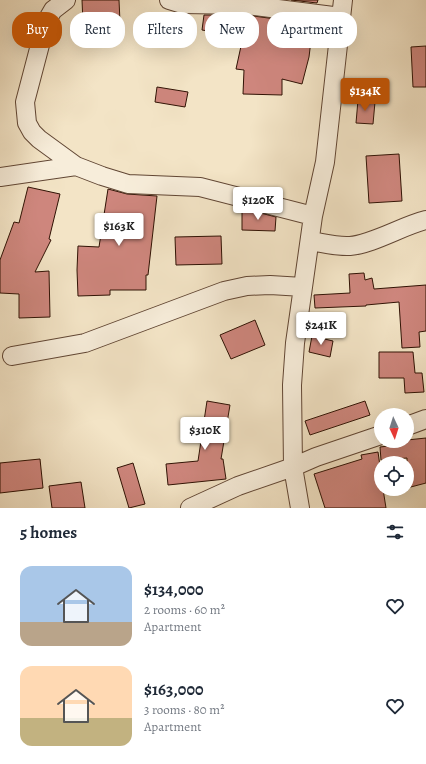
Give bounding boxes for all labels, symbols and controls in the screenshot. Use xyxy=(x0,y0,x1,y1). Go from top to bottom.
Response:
chip: Buy xyxy=(12,12,62,48)
chip: Rent xyxy=(70,12,125,48)
chip: Filters xyxy=(133,12,197,48)
chip: New xyxy=(205,12,259,48)
chip: Apartment xyxy=(267,12,357,48)
pin: $134K xyxy=(337,78,393,112)
text: $134K xyxy=(350,82,380,99)
pin: $120K xyxy=(230,187,286,221)
text: $120K xyxy=(242,191,274,208)
pin: $163K xyxy=(91,213,147,247)
text: $163K xyxy=(104,217,134,234)
pin: $241K xyxy=(293,312,349,346)
text: $241K xyxy=(305,316,337,333)
north arrow xyxy=(374,408,414,448)
map controls xyxy=(374,408,414,496)
pin: $310K xyxy=(177,417,233,451)
text: $310K xyxy=(189,421,221,438)
button: locate xyxy=(374,456,414,496)
text: 5 homes xyxy=(20,521,77,544)
icon: filters xyxy=(384,521,406,543)
text: $134,000 xyxy=(144,578,204,601)
icon: home xyxy=(52,582,100,630)
icon: heart xyxy=(384,595,406,617)
text: 2 rooms · 60 m² xyxy=(144,601,225,618)
text: Apartment xyxy=(144,618,202,635)
text: $163,000 xyxy=(144,678,203,701)
icon: home xyxy=(52,682,100,730)
icon: heart xyxy=(384,695,406,717)
text: 3 rooms · 80 m² xyxy=(144,701,224,718)
text: Apartment xyxy=(144,718,202,735)

